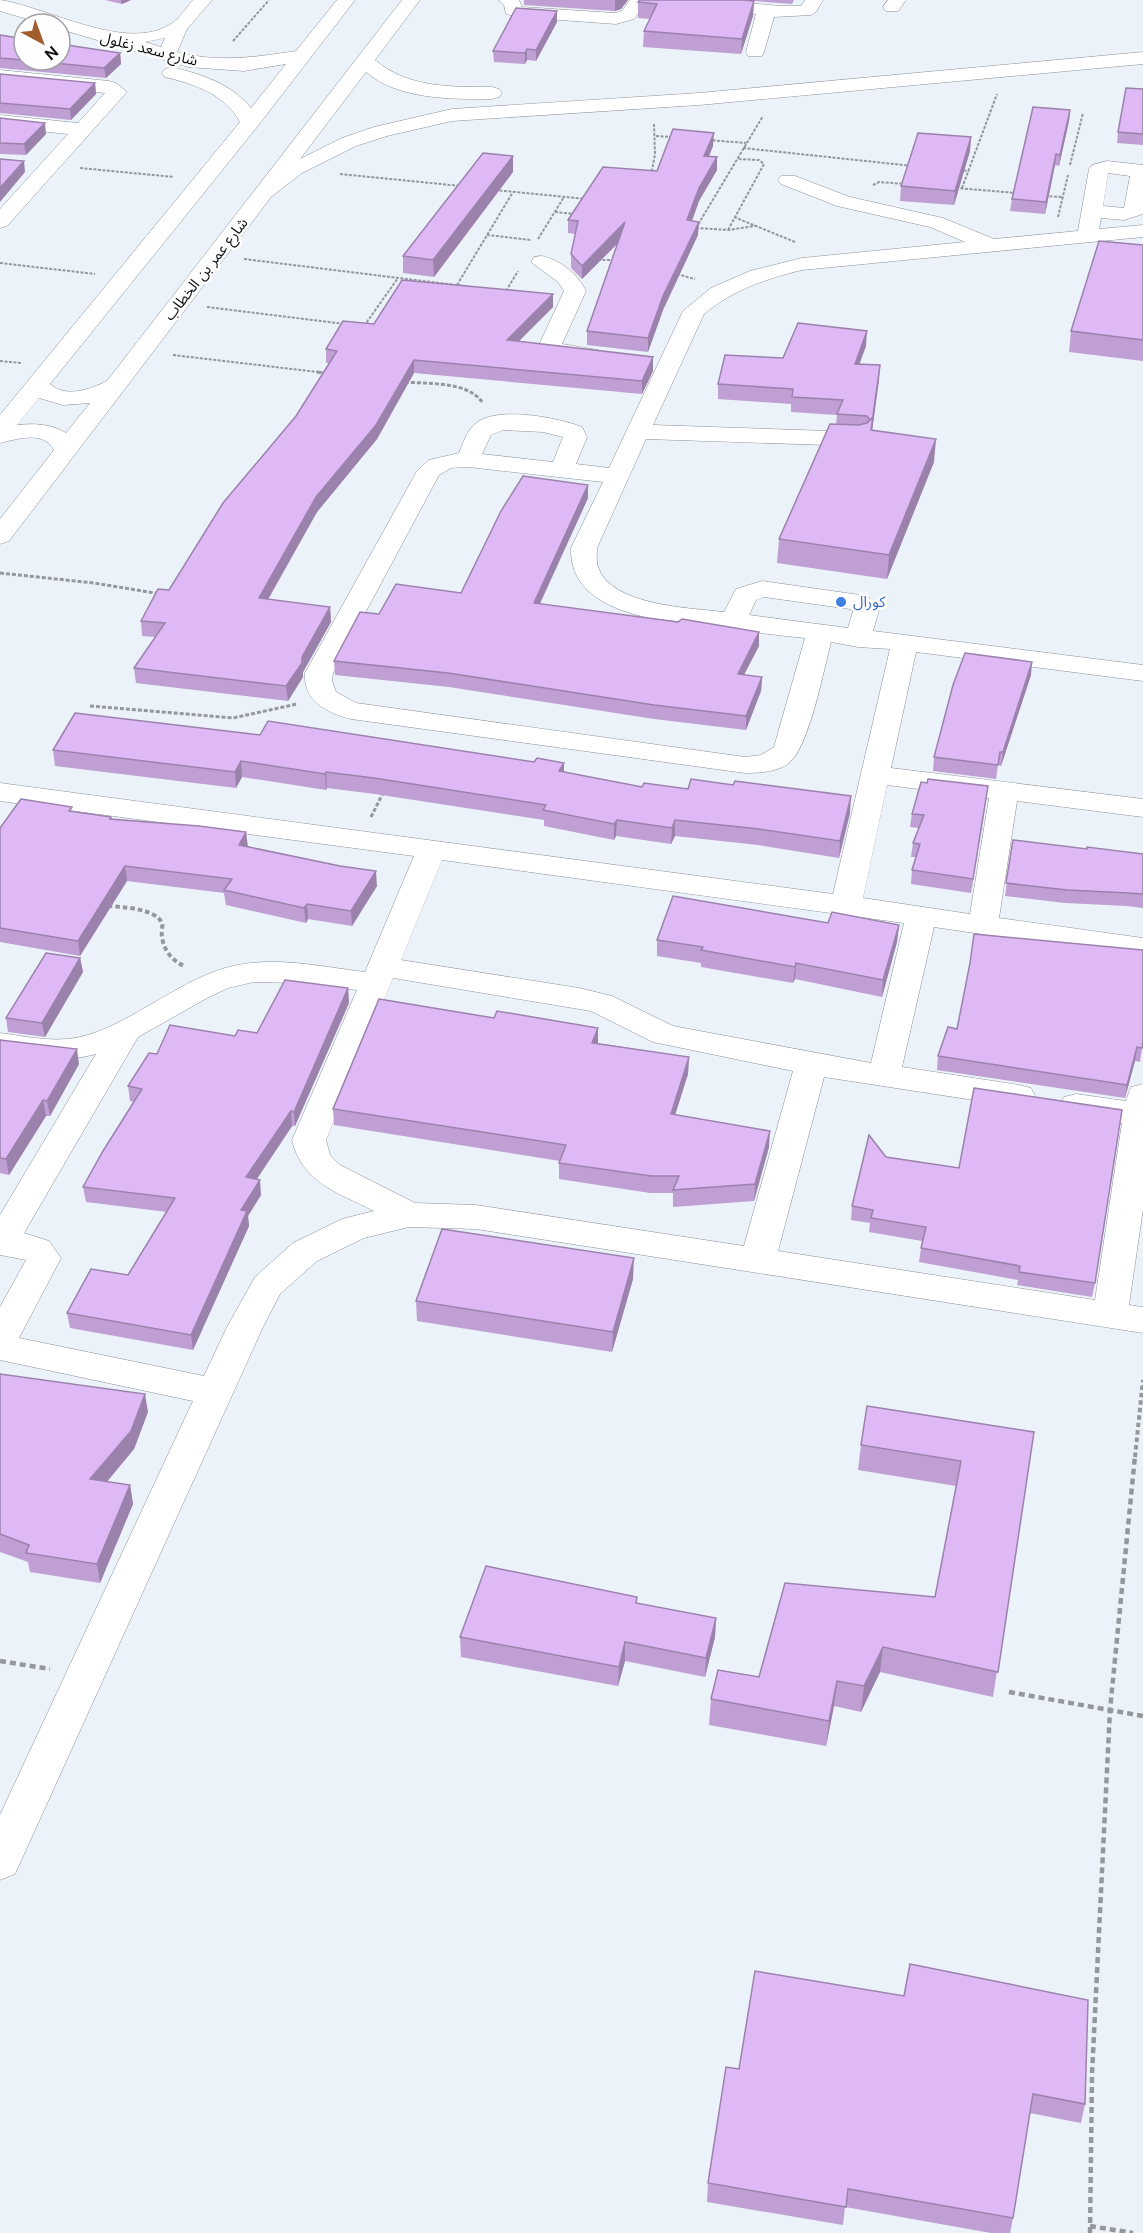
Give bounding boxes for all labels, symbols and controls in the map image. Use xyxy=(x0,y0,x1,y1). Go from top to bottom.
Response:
north arrow xyxy=(12,12,72,72)
street label: شارع سعد زغلول xyxy=(98,27,200,73)
text: N xyxy=(40,41,63,65)
street label: شارع عمر بن الخطاب xyxy=(160,213,254,326)
place label: كورال xyxy=(853,592,886,612)
marker: كورال xyxy=(834,595,848,609)

